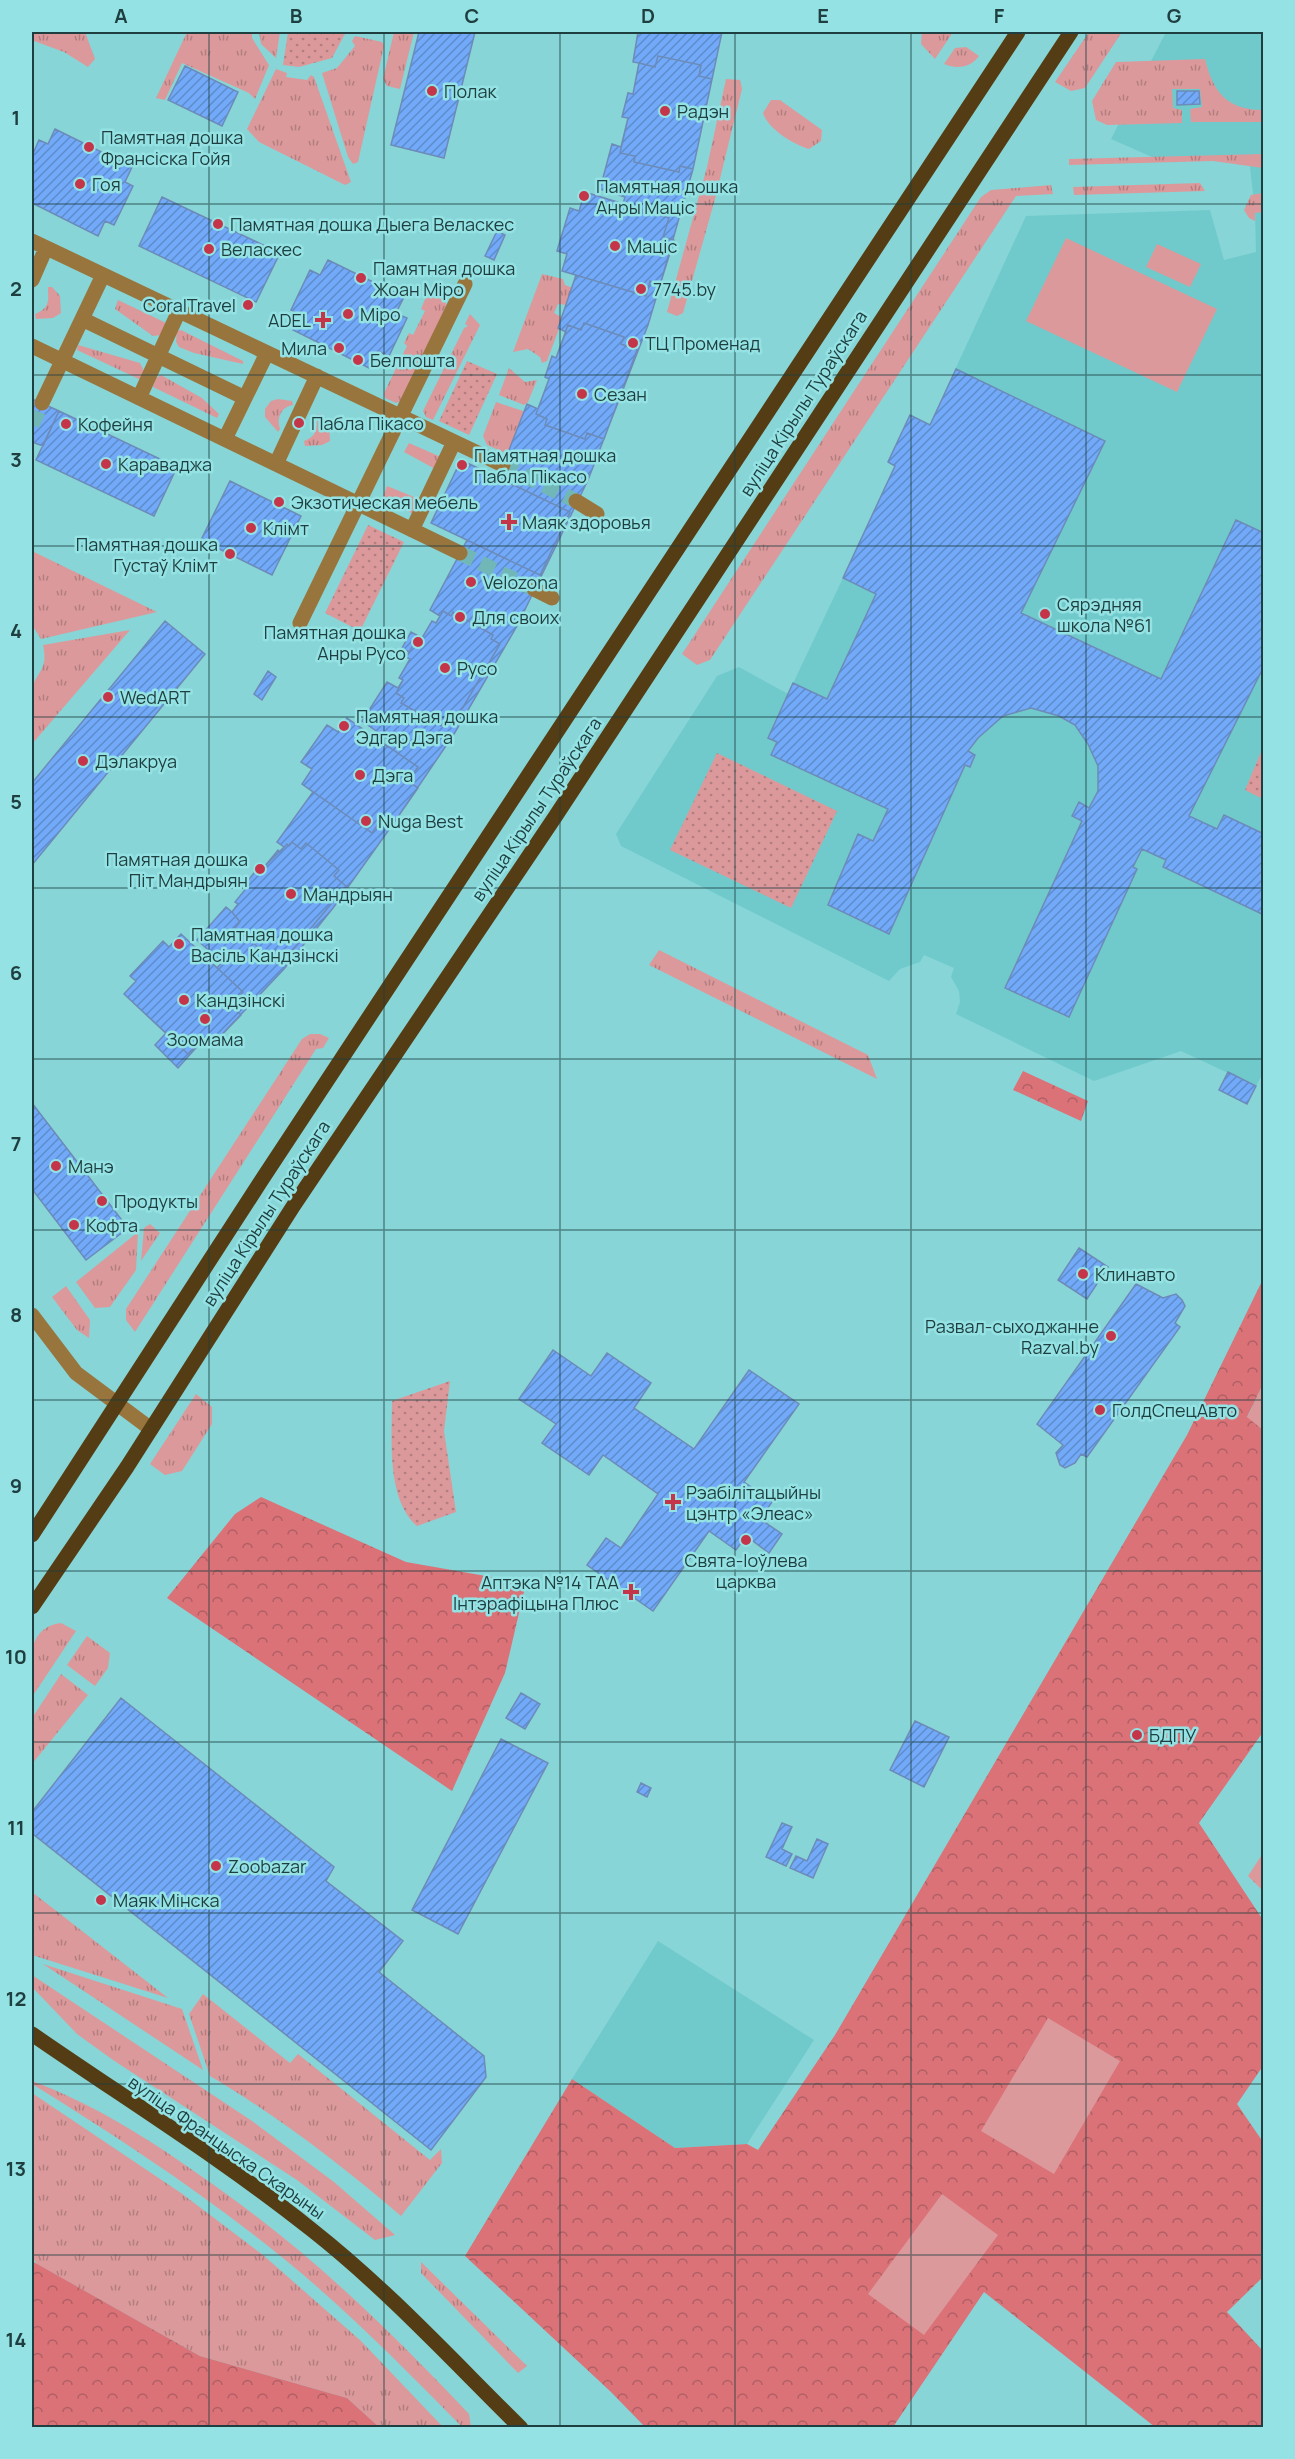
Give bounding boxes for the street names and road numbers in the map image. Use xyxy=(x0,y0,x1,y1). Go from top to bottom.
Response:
street label: вуліца Кірылы Тураўскага xyxy=(734,306,872,500)
street label: вуліца Кірылы Тураўскага xyxy=(465,712,607,906)
street label: вуліца Кірылы Тураўскага xyxy=(197,1116,335,1310)
street label: вуліца Францыска Скарыны xyxy=(124,2070,330,2224)

